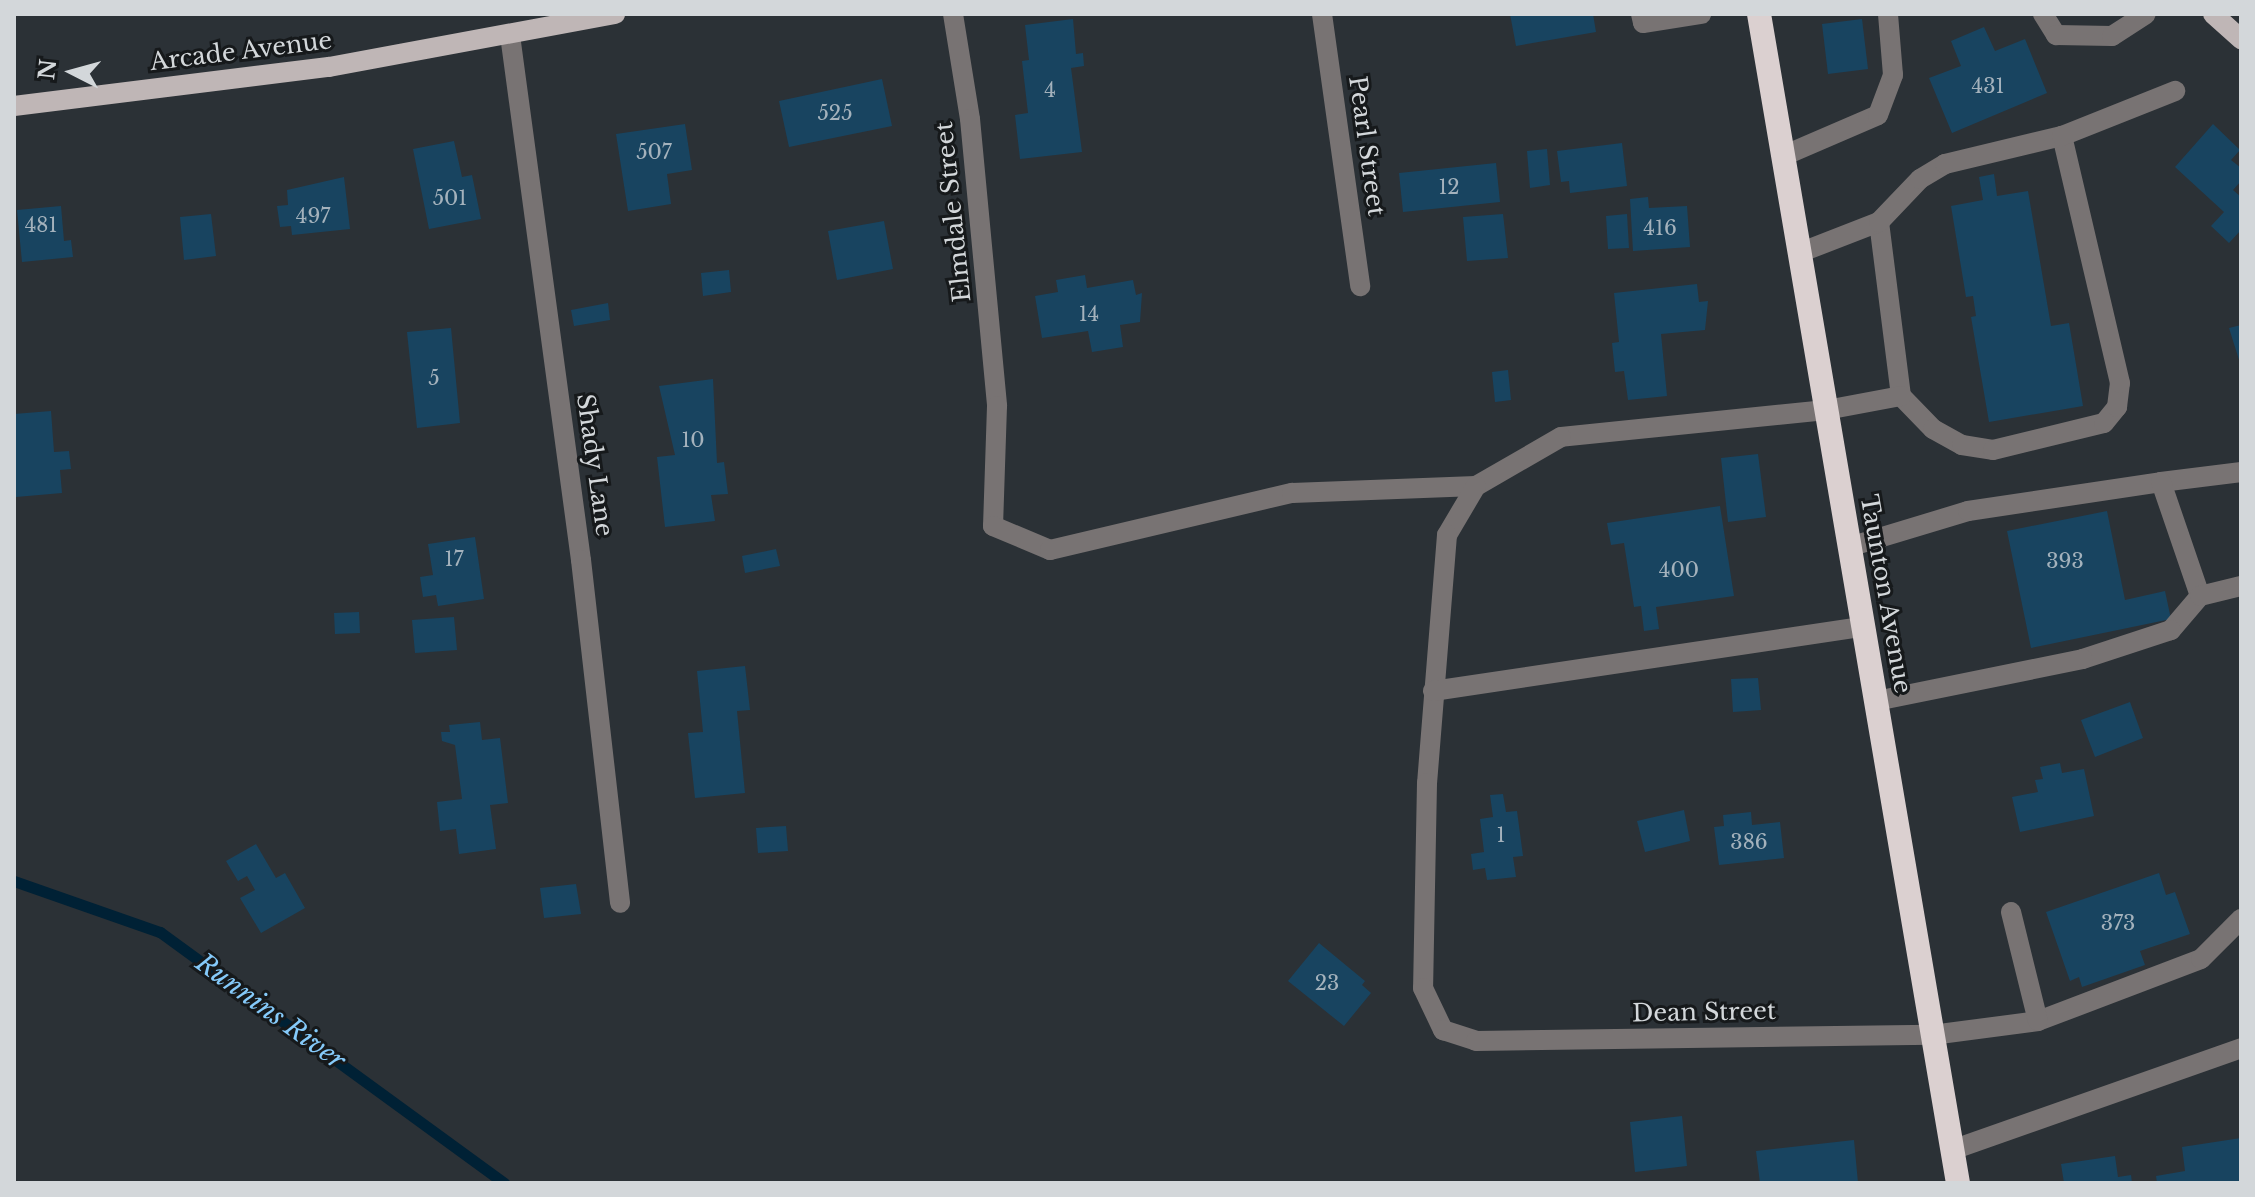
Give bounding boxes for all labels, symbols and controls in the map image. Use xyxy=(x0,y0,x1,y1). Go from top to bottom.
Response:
street label: Arcade Avenue xyxy=(148,25,334,77)
north arrow xyxy=(32,32,112,112)
text: N xyxy=(33,58,62,81)
street label: Pearl Street xyxy=(1343,74,1391,218)
house number: 431 xyxy=(1972,74,2004,98)
house number: 4 xyxy=(1044,78,1056,102)
house number: 525 xyxy=(817,101,853,125)
street label: Elmdale Street xyxy=(929,120,977,304)
house number: 507 xyxy=(636,140,672,164)
house number: 12 xyxy=(1438,175,1460,199)
house number: 501 xyxy=(433,186,467,210)
house number: 497 xyxy=(296,204,330,228)
house number: 481 xyxy=(25,213,57,237)
house number: 416 xyxy=(1643,216,1677,240)
house number: 14 xyxy=(1079,302,1099,326)
house number: 5 xyxy=(428,366,440,390)
street label: Shady Lane xyxy=(571,391,619,539)
house number: 10 xyxy=(681,428,705,452)
street label: Taunton Avenue xyxy=(1854,492,1918,696)
house number: 17 xyxy=(445,547,463,571)
house number: 393 xyxy=(2046,549,2084,573)
house number: 400 xyxy=(1659,558,1699,582)
house number: 1 xyxy=(1497,823,1505,847)
house number: 386 xyxy=(1730,830,1768,854)
house number: 373 xyxy=(2101,911,2135,935)
water label: Runnins River xyxy=(189,947,351,1077)
house number: 23 xyxy=(1315,971,1339,995)
street label: Dean Street xyxy=(1632,996,1776,1028)

